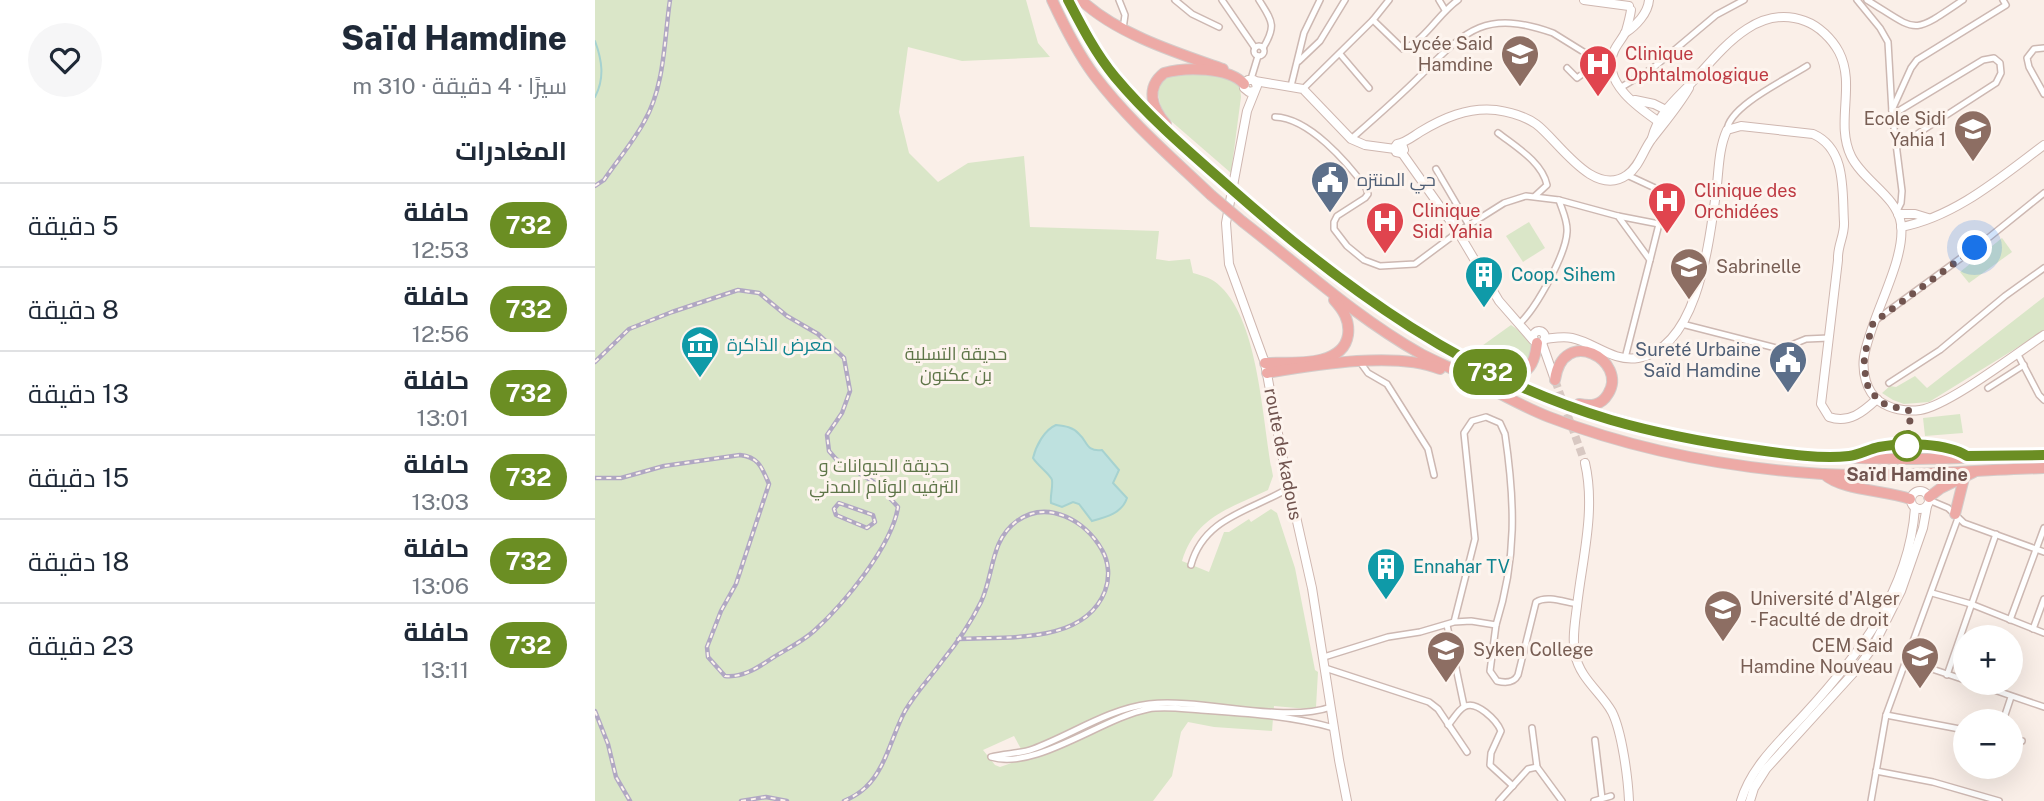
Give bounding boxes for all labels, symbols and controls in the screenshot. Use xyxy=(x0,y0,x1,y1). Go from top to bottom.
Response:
text: Saïd Hamdine xyxy=(341,19,567,57)
button: heart xyxy=(28,23,102,97)
place label: Lycée Said Hamdine xyxy=(1402,33,1493,75)
school or university icon: Lycée Said Hamdine xyxy=(1499,33,1541,88)
hospital icon: Clinique Ophtalmologique xyxy=(1577,43,1619,98)
place label: Clinique Ophtalmologique xyxy=(1625,43,1769,85)
text: سيرًا · 4 دقيقة · 310 m xyxy=(352,72,567,99)
place label: Ecole Sidi Yahia 1 xyxy=(1864,108,1946,150)
school or university icon: Ecole Sidi Yahia 1 xyxy=(1952,108,1994,163)
text: المغادرات xyxy=(455,135,567,166)
public building icon: حي المنتزه xyxy=(1309,159,1351,214)
place label: حي المنتزه xyxy=(1357,169,1436,194)
hospital icon: Clinique des Orchidées xyxy=(1646,180,1688,235)
place label: Clinique des Orchidées xyxy=(1694,180,1797,222)
text: حافلة xyxy=(404,196,469,227)
hospital icon: Clinique Sidi Yahia xyxy=(1364,200,1406,255)
place label: Clinique Sidi Yahia xyxy=(1412,200,1493,242)
text: 5 دقيقة xyxy=(28,210,119,241)
text: 732 xyxy=(506,211,552,239)
your location xyxy=(1957,230,1992,265)
text: 12:53 xyxy=(412,236,469,263)
school or university icon: Sabrinelle xyxy=(1668,246,1710,301)
building icon: Coop. Sihem xyxy=(1463,254,1505,309)
place label: Sabrinelle xyxy=(1716,256,1801,277)
place label: Coop. Sihem xyxy=(1511,264,1616,285)
text: حافلة xyxy=(404,280,469,311)
text: 8 دقيقة xyxy=(28,294,119,325)
text: 732 xyxy=(506,295,552,323)
text: 12:56 xyxy=(412,320,469,347)
museum icon: معرض الذاكرة xyxy=(679,324,721,379)
place label: معرض الذاكرة xyxy=(727,334,833,356)
place label: Sureté Urbaine Saïd Hamdine xyxy=(1635,339,1761,381)
public building icon: Sureté Urbaine Saïd Hamdine xyxy=(1767,339,1809,394)
park label: حديقة التسلية بن عكنون xyxy=(905,343,1007,386)
line badge: 732 xyxy=(1450,349,1530,395)
text: 732 xyxy=(1467,358,1513,386)
text: حافلة xyxy=(404,364,469,395)
text: 13 دقيقة xyxy=(28,378,129,409)
text: 732 xyxy=(506,379,552,407)
street label: route de kadous xyxy=(1260,386,1307,522)
text: 13:01 xyxy=(417,404,469,431)
marker: Saïd Hamdine xyxy=(1892,431,1922,461)
text: حافلة xyxy=(404,448,469,479)
park label: حديقة الحيوانات و الترفيه الوئام المدني xyxy=(809,455,959,501)
text: 15 دقيقة xyxy=(28,462,129,493)
text: 732 xyxy=(506,463,552,491)
place label: Saïd Hamdine xyxy=(1846,464,1968,485)
text: 13:03 xyxy=(412,488,469,515)
text: حافلة xyxy=(404,532,469,563)
text: 18 دقيقة xyxy=(28,546,129,577)
building icon: Ennahar TV xyxy=(1365,546,1407,601)
text: 732 xyxy=(506,547,552,575)
place label: Ennahar TV xyxy=(1413,556,1510,577)
text: 13:06 xyxy=(412,572,469,599)
school or university icon: Université d'Alger - Faculté de droit xyxy=(1702,588,1744,643)
place label: Université d'Alger - Faculté de droit xyxy=(1750,588,1900,630)
text: حافلة xyxy=(404,616,469,647)
map controls xyxy=(1953,625,2023,779)
button: + xyxy=(1953,625,2023,695)
school or university icon: Syken College xyxy=(1425,629,1467,684)
text: 23 دقيقة xyxy=(28,630,134,661)
text: 732 xyxy=(506,631,552,659)
place label: CEM Said Hamdine Nouveau xyxy=(1740,635,1893,677)
school or university icon: CEM Said Hamdine Nouveau xyxy=(1899,635,1941,690)
place label: Syken College xyxy=(1473,639,1593,660)
text: 13:11 xyxy=(421,656,469,683)
button: − xyxy=(1953,709,2023,779)

